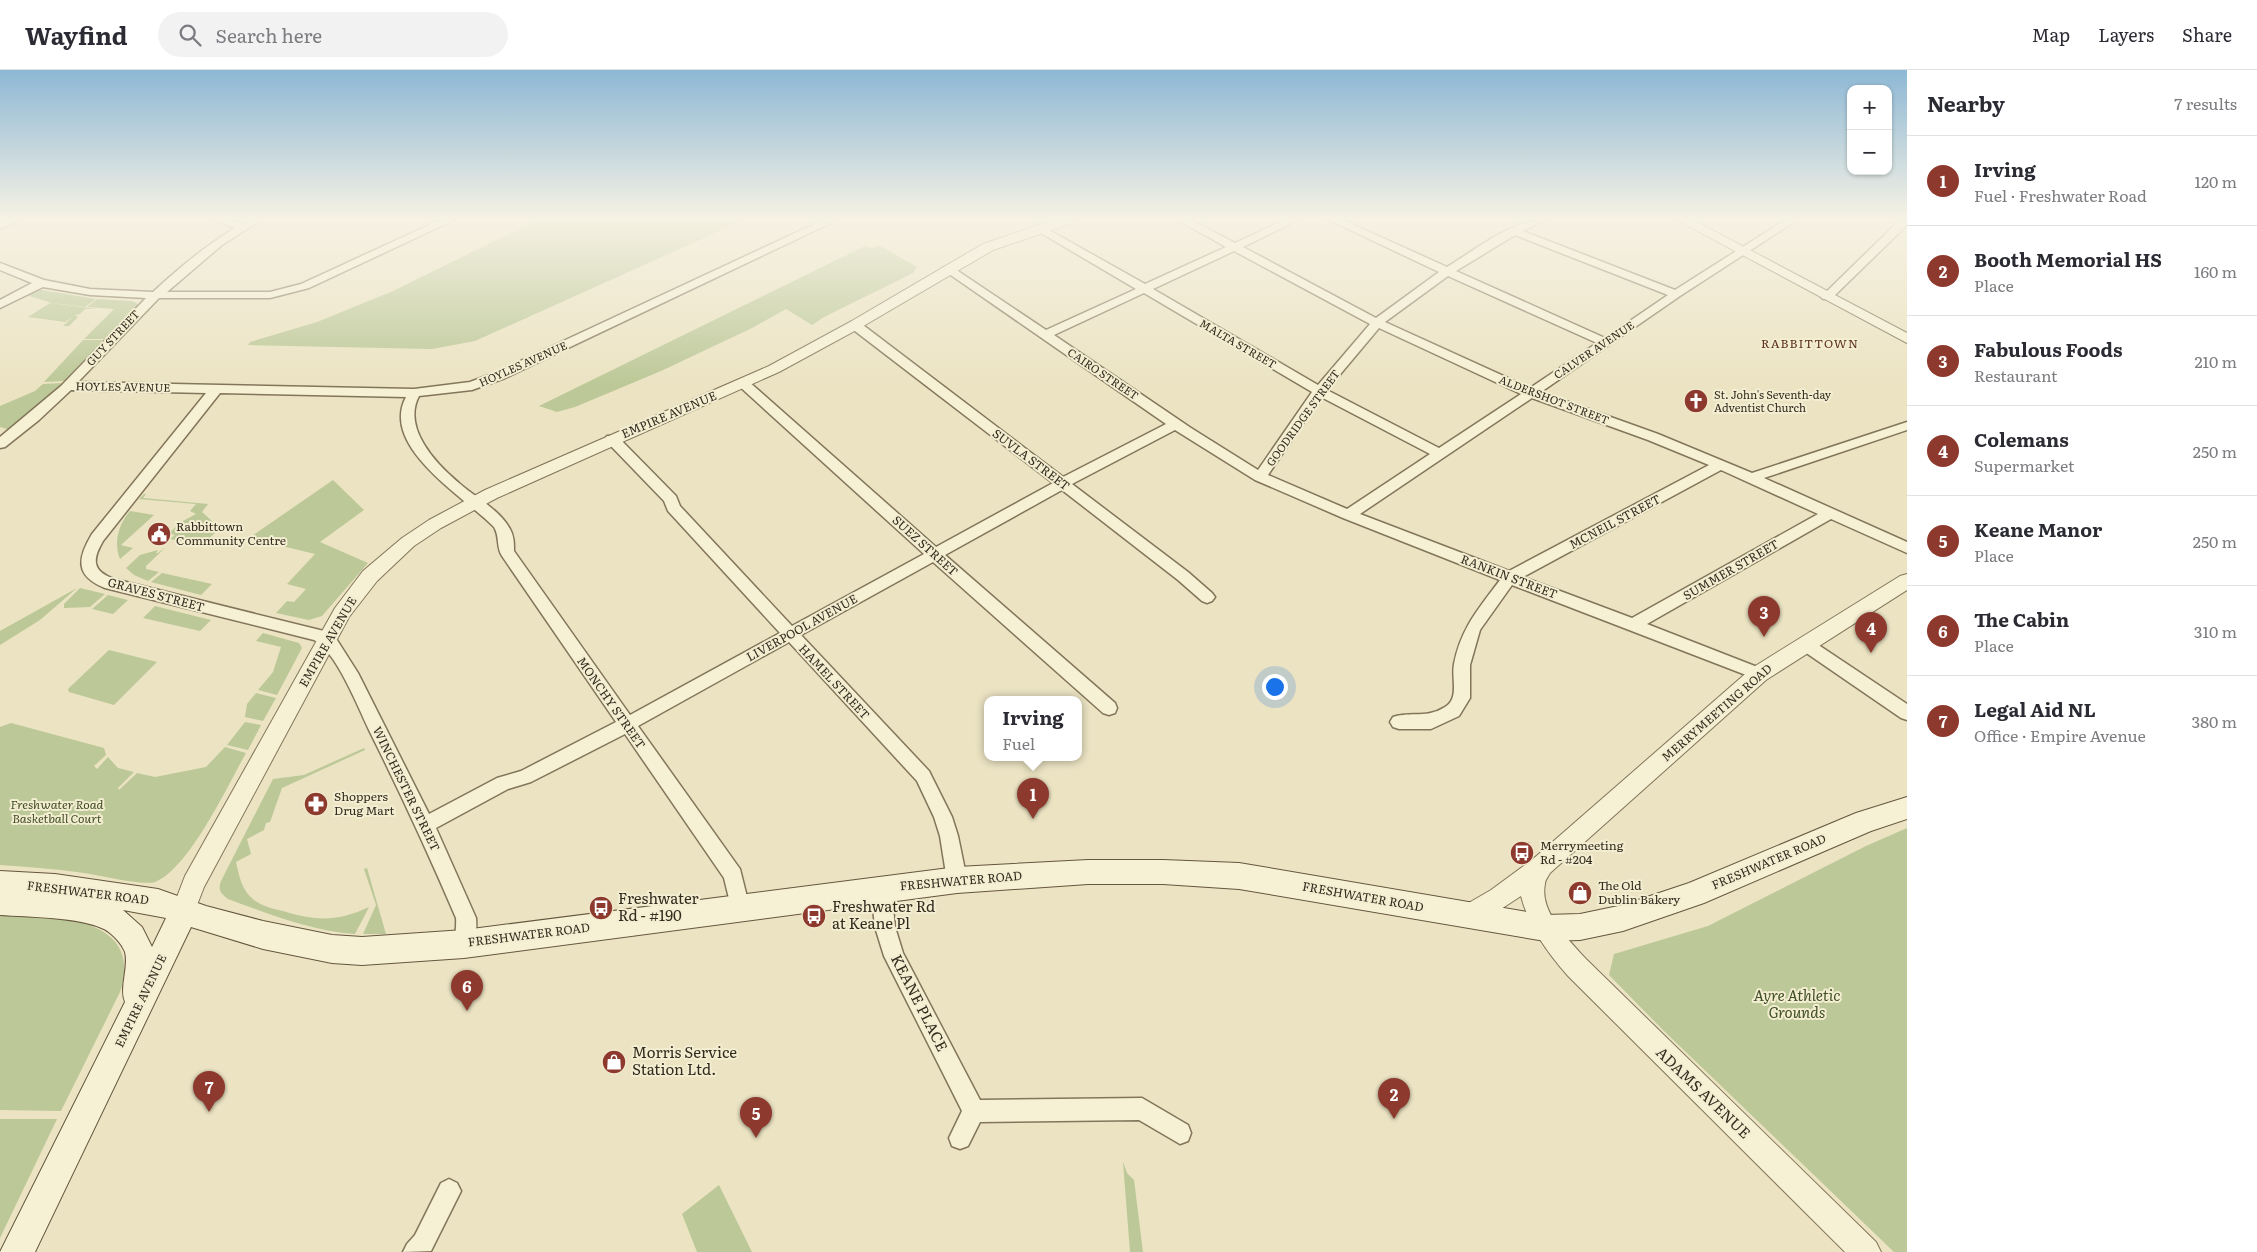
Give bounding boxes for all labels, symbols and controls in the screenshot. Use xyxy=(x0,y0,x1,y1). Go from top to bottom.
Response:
search box xyxy=(158,12,508,57)
text: Wayfind xyxy=(25,17,128,52)
icon: search xyxy=(176,21,204,49)
text: Search here xyxy=(216,21,322,49)
text: Map xyxy=(2032,21,2070,48)
text: Layers xyxy=(2098,21,2154,48)
text: Share xyxy=(2182,21,2232,48)
map controls xyxy=(1847,85,1892,175)
button: + xyxy=(1847,85,1892,130)
text: Nearby xyxy=(1927,87,2005,118)
text: 7 results xyxy=(2174,91,2237,115)
button: − xyxy=(1847,130,1892,175)
text: Irving xyxy=(1974,155,2036,183)
text: 1 xyxy=(1940,169,1946,193)
text: 120 m xyxy=(2194,169,2237,193)
text: Fuel · Freshwater Road xyxy=(1974,183,2147,207)
text: Booth Memorial HS xyxy=(1974,245,2162,273)
text: 2 xyxy=(1939,259,1947,283)
text: 160 m xyxy=(2194,259,2237,283)
text: Place xyxy=(1974,273,2014,297)
street label: GUY STREET xyxy=(82,306,143,369)
street label: MALTA STREET xyxy=(1197,315,1280,372)
street label: CALVER AVENUE xyxy=(1550,316,1637,382)
district label: RABBITTOWN xyxy=(1761,334,1859,352)
text: Fabulous Foods xyxy=(1974,335,2122,363)
street label: HOYLES AVENUE xyxy=(476,336,569,390)
street label: CAIRO STREET xyxy=(1065,343,1142,403)
text: 3 xyxy=(1939,349,1947,373)
text: 210 m xyxy=(2194,349,2237,373)
text: Restaurant xyxy=(1974,363,2058,387)
street label: GOODRIDGE STREET xyxy=(1262,366,1343,469)
street label: ALDERSHOT STREET xyxy=(1497,371,1612,427)
street label: HOYLES AVENUE xyxy=(75,377,171,395)
street label: EMPIRE AVENUE xyxy=(618,386,719,442)
place label: St. John's Seventh-day Adventist Church xyxy=(1714,386,1832,415)
church icon: St. John's Seventh-day Adventist Church xyxy=(1683,388,1709,414)
street label: SUVLA STREET xyxy=(989,424,1074,494)
text: Colemans xyxy=(1974,425,2069,453)
text: 4 xyxy=(1938,439,1948,463)
text: 250 m xyxy=(2193,439,2237,463)
text: Supermarket xyxy=(1974,453,2074,477)
street label: MCNEIL STREET xyxy=(1566,489,1664,553)
street label: SUEZ STREET xyxy=(889,511,963,580)
text: Keane Manor xyxy=(1974,515,2102,543)
place label: Rabbittown Community Centre xyxy=(176,517,286,549)
public building icon: Rabbittown Community Centre xyxy=(146,521,172,547)
text: 5 xyxy=(1939,529,1947,553)
text: 250 m xyxy=(2193,529,2237,553)
street label: SUMMER STREET xyxy=(1679,534,1782,604)
text: Place xyxy=(1974,543,2014,567)
street label: RANKIN STREET xyxy=(1458,549,1560,603)
street label: GRAVES STREET xyxy=(106,572,207,616)
street label: LIVERPOOL AVENUE xyxy=(743,589,861,665)
street label: EMPIRE AVENUE xyxy=(294,593,361,690)
pin: 3 xyxy=(1748,596,1780,637)
text: The Cabin xyxy=(1974,605,2069,633)
pin: 4 xyxy=(1855,612,1887,653)
text: 6 xyxy=(1938,619,1948,643)
text: 310 m xyxy=(2194,619,2237,643)
text: Place xyxy=(1974,633,2014,657)
street label: HAMEL STREET xyxy=(795,640,874,723)
street label: MONCHY STREET xyxy=(573,653,650,752)
street label: MERRYMEETING ROAD xyxy=(1657,659,1776,765)
your location xyxy=(1262,674,1288,700)
text: Legal Aid NL xyxy=(1974,695,2096,723)
popup xyxy=(984,696,1082,761)
text: Irving xyxy=(1002,703,1064,731)
text: 7 xyxy=(1939,709,1947,733)
text: 380 m xyxy=(2192,709,2237,733)
street label: WINCHESTER STREET xyxy=(369,723,445,854)
text: Office · Empire Avenue xyxy=(1974,723,2146,747)
text: Fuel xyxy=(1002,731,1035,755)
pin: 1 xyxy=(1017,778,1049,819)
place label: Shoppers Drug Mart xyxy=(334,787,394,819)
pharmacy icon: Shoppers Drug Mart xyxy=(303,791,329,817)
park label: Freshwater Road Basketball Court xyxy=(11,795,104,827)
street label: FRESHWATER ROAD xyxy=(1709,829,1829,893)
place label: Merrymeeting Rd - #204 xyxy=(1540,836,1624,868)
bus stop icon: Merrymeeting Rd - #204 xyxy=(1509,840,1535,866)
street label: FRESHWATER ROAD xyxy=(899,866,1023,894)
street label: FRESHWATER ROAD xyxy=(26,876,150,908)
street label: FRESHWATER ROAD xyxy=(1301,876,1425,916)
place label: The Old Dublin Bakery xyxy=(1598,876,1680,908)
shop icon: The Old Dublin Bakery xyxy=(1567,880,1593,906)
place label: Freshwater Rd - #190 xyxy=(618,886,699,926)
place label: Freshwater Rd at Keane Pl xyxy=(832,894,935,934)
bus stop icon: Freshwater Rd - #190 xyxy=(588,895,614,921)
bus stop icon: Freshwater Rd at Keane Pl xyxy=(801,903,827,929)
street label: FRESHWATER ROAD xyxy=(467,918,591,950)
street label: EMPIRE AVENUE xyxy=(110,950,171,1050)
street label: KEANE PLACE xyxy=(886,950,955,1055)
pin: 6 xyxy=(451,970,483,1011)
park label: Ayre Athletic Grounds xyxy=(1753,983,1841,1023)
place label: Morris Service Station Ltd. xyxy=(632,1040,737,1080)
street label: ADAMS AVENUE xyxy=(1651,1041,1757,1143)
shop icon: Morris Service Station Ltd. xyxy=(601,1049,627,1075)
pin: 7 xyxy=(193,1071,225,1112)
pin: 2 xyxy=(1378,1078,1410,1119)
pin: 5 xyxy=(740,1097,772,1138)

